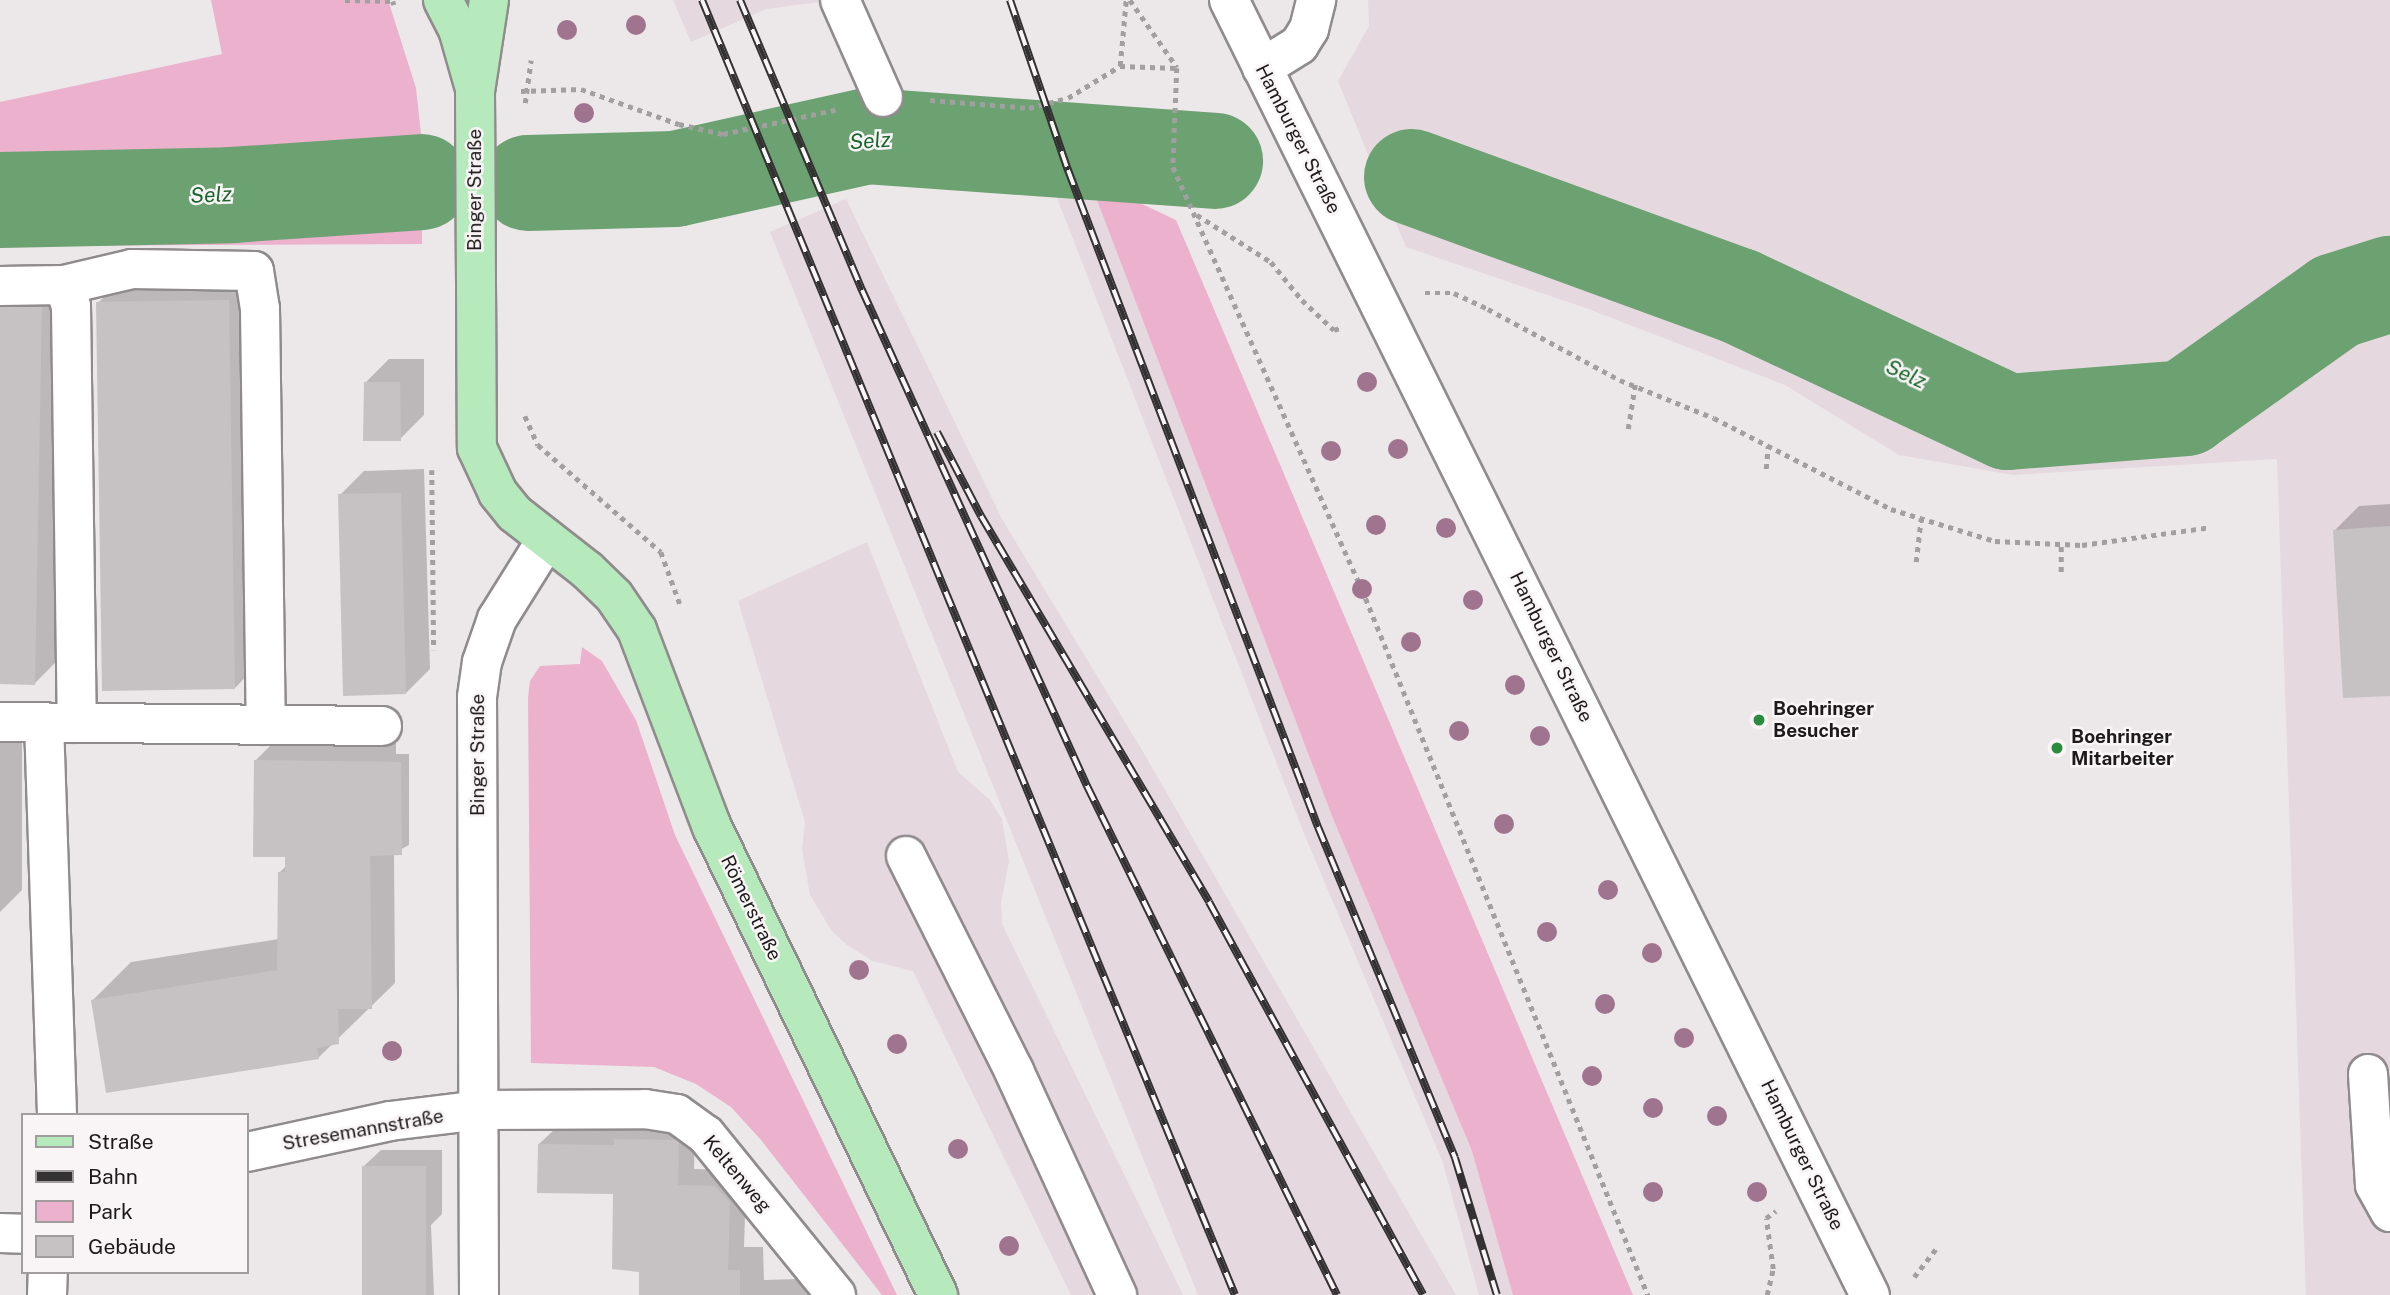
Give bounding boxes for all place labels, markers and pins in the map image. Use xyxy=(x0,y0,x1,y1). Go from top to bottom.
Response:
place label: Boehringer Besucher xyxy=(1773,698,1874,742)
marker: Boehringer Besucher xyxy=(1751,712,1767,728)
place label: Boehringer Mitarbeiter xyxy=(2071,726,2174,770)
marker: Boehringer Mitarbeiter xyxy=(2049,740,2065,756)

